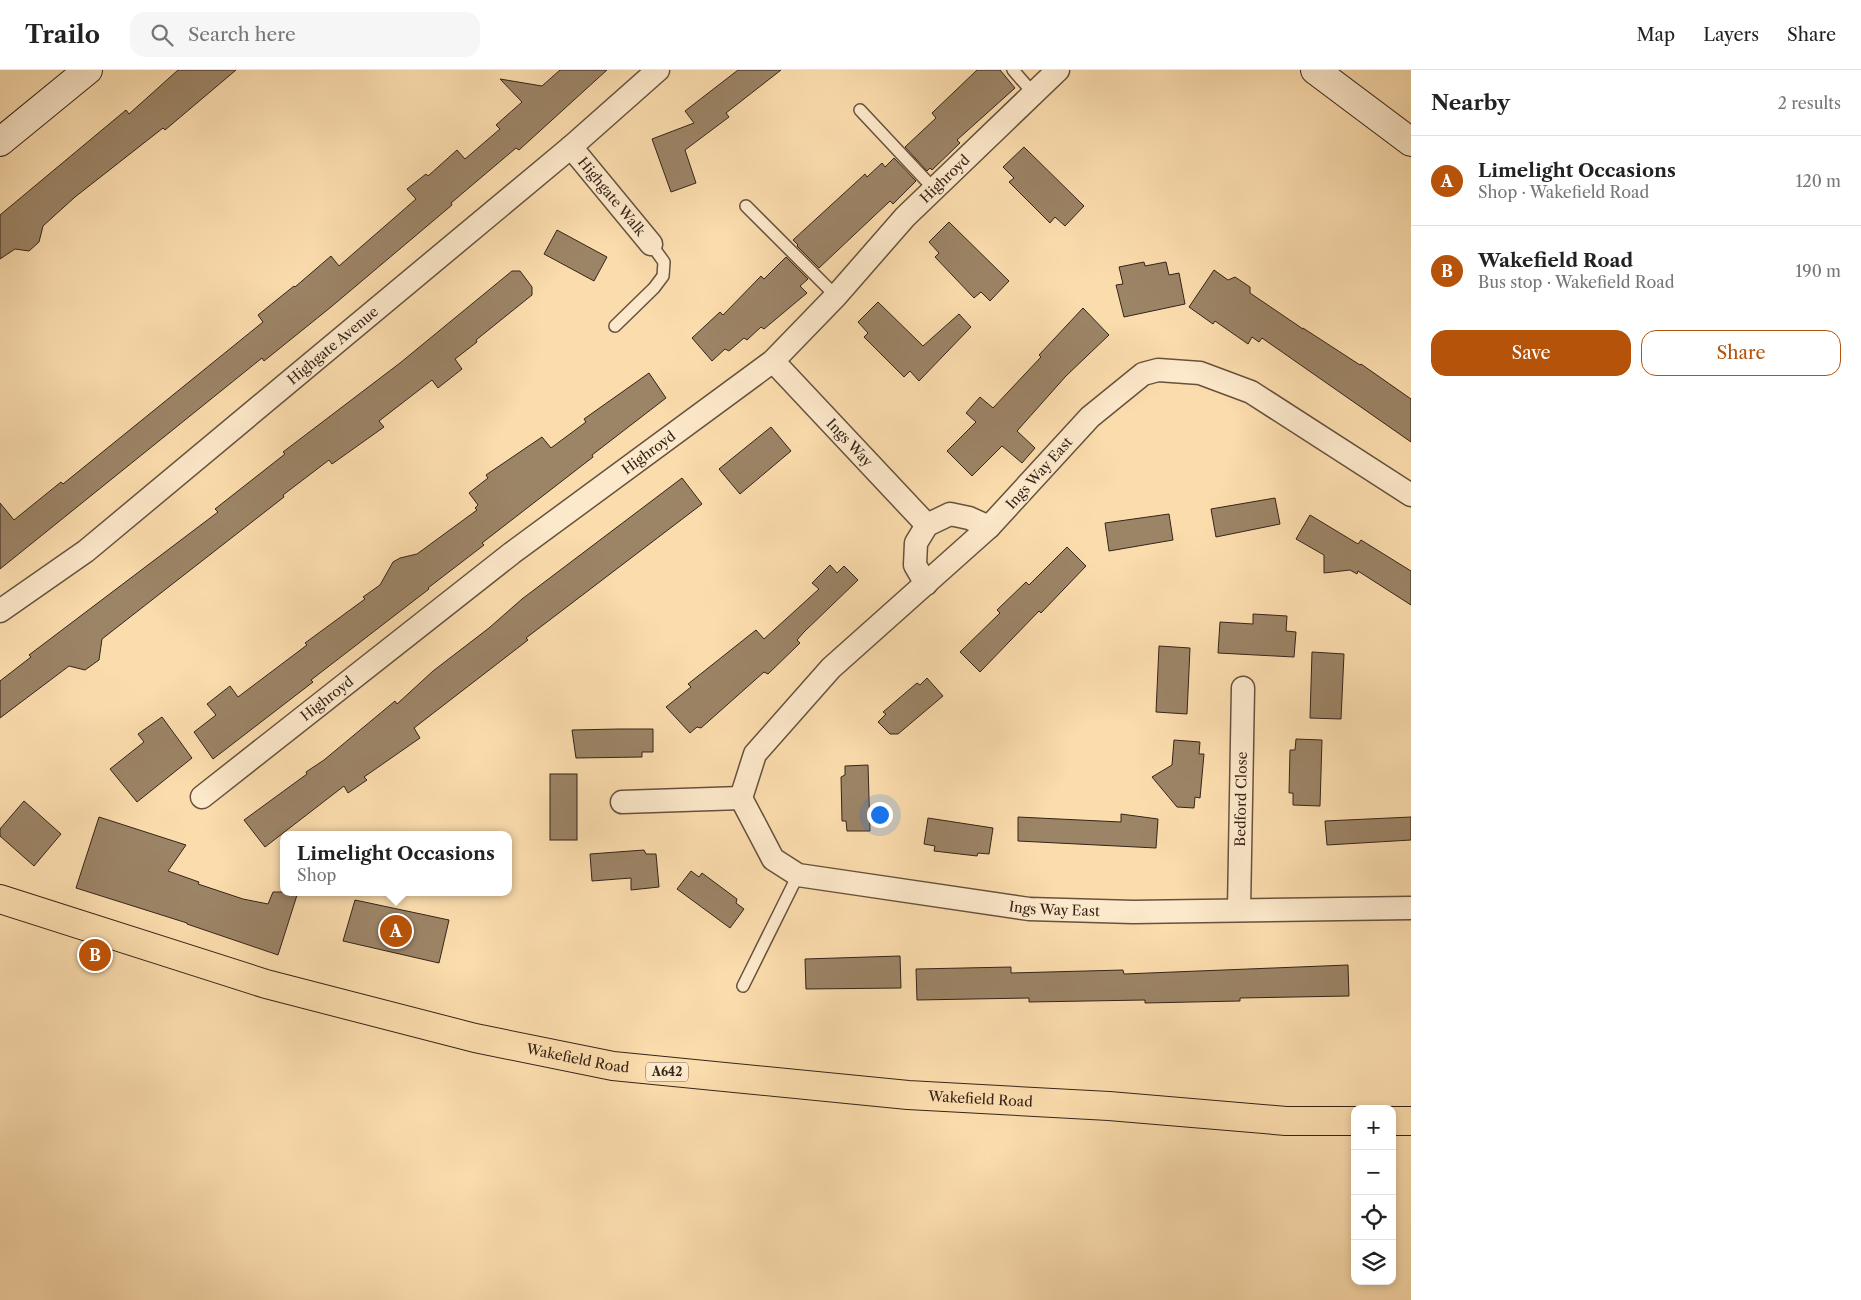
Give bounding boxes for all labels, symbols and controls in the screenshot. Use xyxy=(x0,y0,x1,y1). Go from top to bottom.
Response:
search box xyxy=(130,12,480,57)
text: Trailo xyxy=(25,20,100,49)
icon: search xyxy=(148,21,176,49)
text: Search here xyxy=(188,23,296,46)
text: Map xyxy=(1637,24,1675,46)
text: Layers xyxy=(1703,24,1759,46)
text: Share xyxy=(1787,24,1836,46)
text: Nearby xyxy=(1431,90,1510,115)
text: 2 results xyxy=(1778,93,1841,113)
street label: Highroyd xyxy=(916,150,974,207)
street label: Highgate Walk xyxy=(574,153,650,240)
text: Limelight Occasions xyxy=(1478,159,1676,182)
text: A xyxy=(1441,171,1453,191)
text: 120 m xyxy=(1796,171,1841,191)
text: Shop · Wakefield Road xyxy=(1478,182,1649,202)
text: Wakefield Road xyxy=(1478,249,1633,272)
text: B xyxy=(1441,261,1453,281)
text: 190 m xyxy=(1796,261,1841,281)
text: Bus stop · Wakefield Road xyxy=(1478,272,1674,292)
street label: Highgate Avenue xyxy=(284,302,382,389)
button: Save xyxy=(1431,330,1631,376)
button: Share xyxy=(1641,330,1841,376)
street label: Ings Way xyxy=(823,415,877,471)
street label: Highroyd xyxy=(618,427,679,478)
street label: Ings Way East xyxy=(1002,433,1076,513)
street label: Highroyd xyxy=(297,672,357,725)
street label: Bedford Close xyxy=(1231,751,1251,847)
your location xyxy=(867,802,893,828)
popup xyxy=(280,831,512,896)
text: Limelight Occasions xyxy=(297,842,495,865)
text: Shop xyxy=(297,865,336,885)
street label: Ings Way East xyxy=(1008,897,1100,920)
pin: A xyxy=(380,912,412,950)
pin: B xyxy=(79,936,111,974)
street label: Wakefield Road xyxy=(524,1039,631,1077)
road number: A642 xyxy=(646,1062,688,1082)
street label: Wakefield Road xyxy=(927,1087,1034,1111)
map controls xyxy=(1351,1105,1396,1285)
button: + xyxy=(1351,1105,1396,1150)
button: − xyxy=(1351,1150,1396,1195)
button: locate xyxy=(1351,1195,1396,1240)
button: layers xyxy=(1351,1240,1396,1285)

